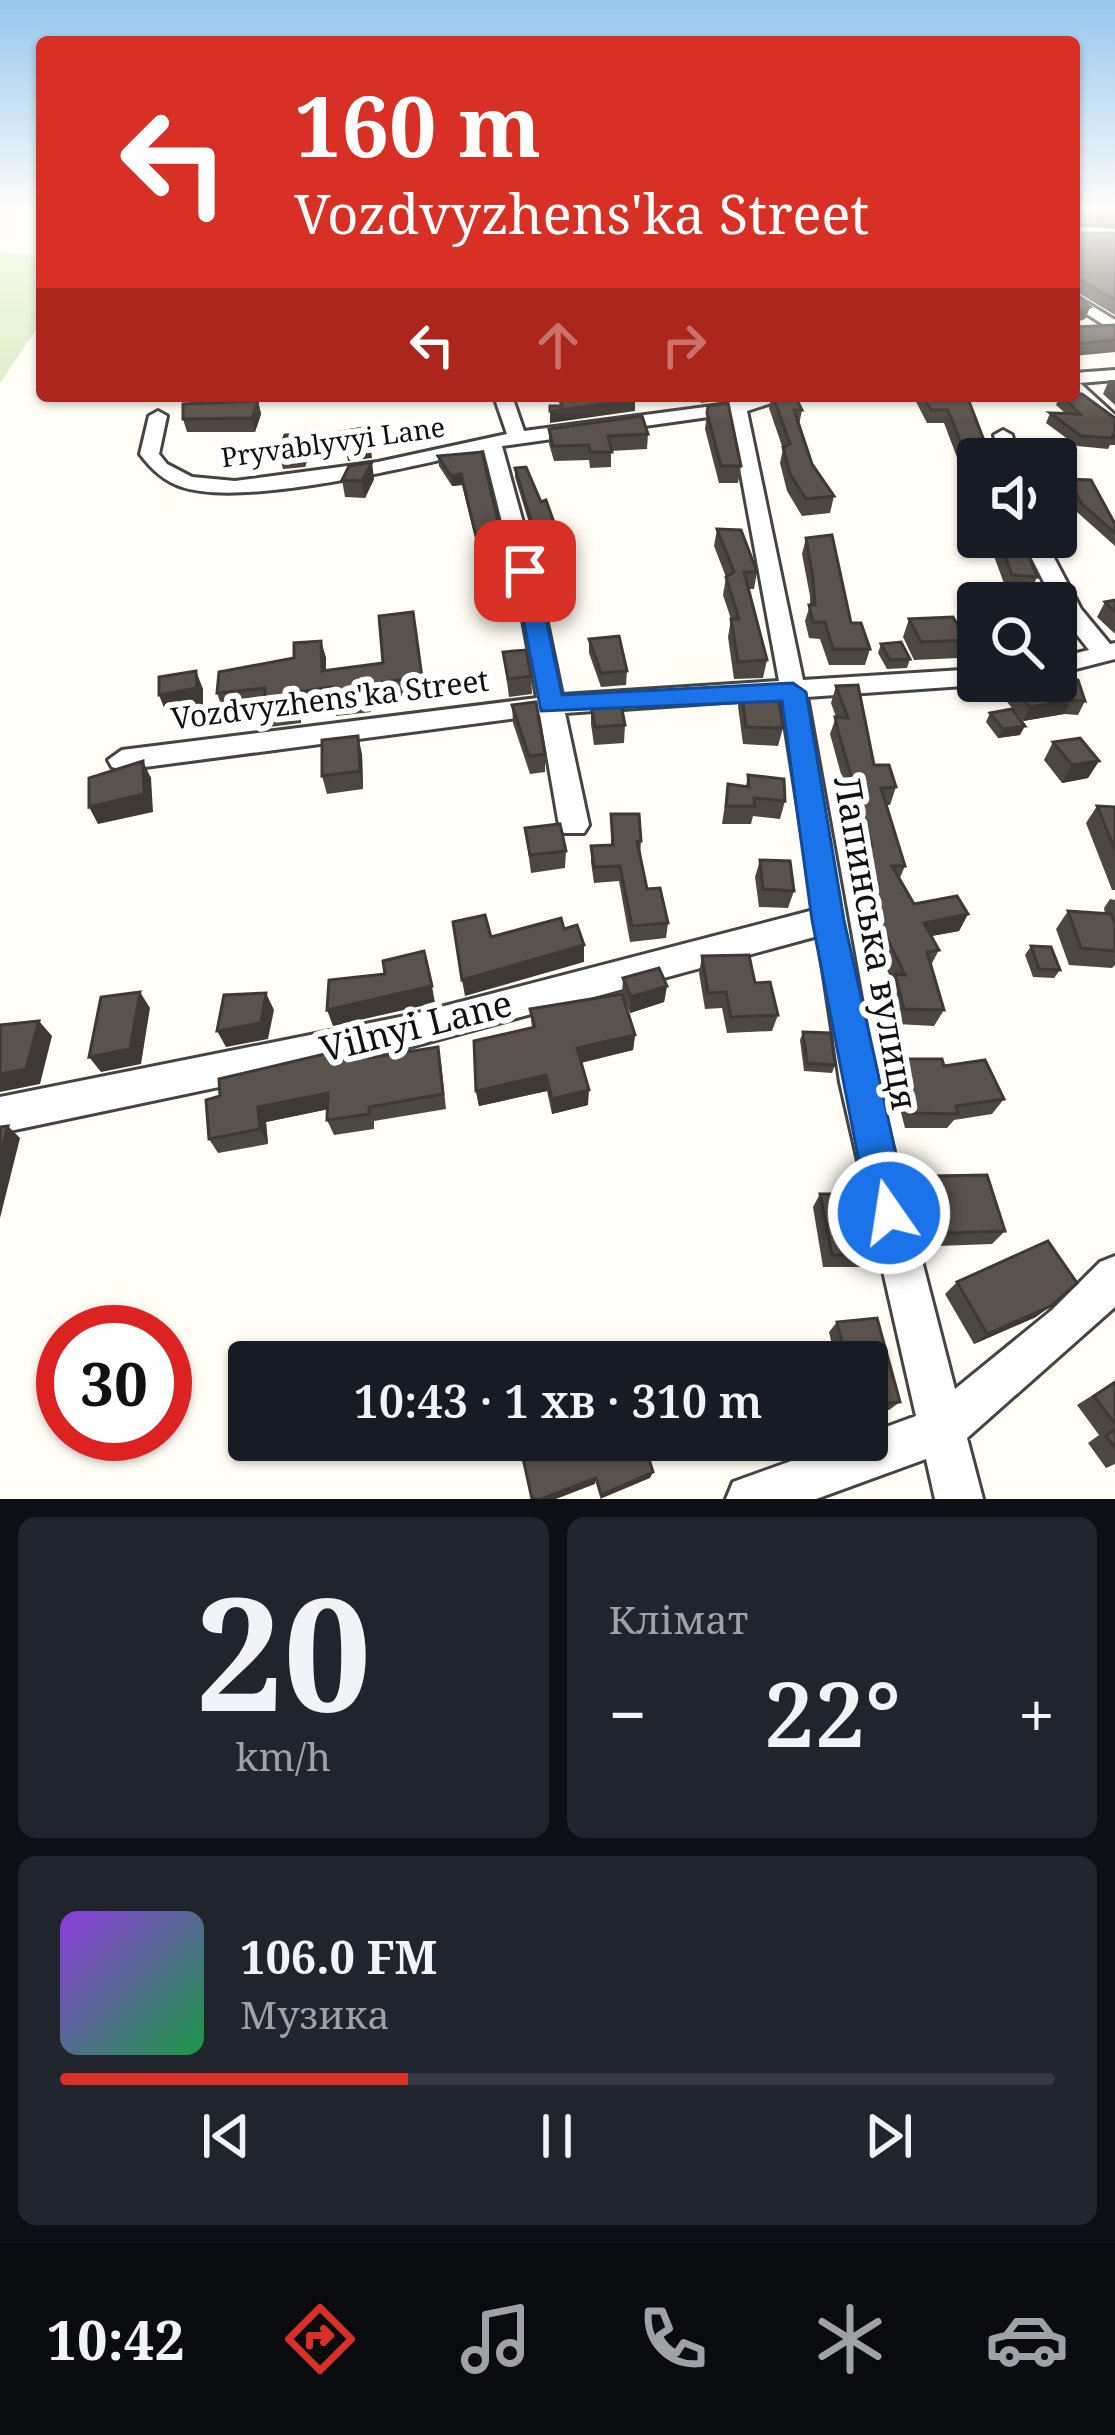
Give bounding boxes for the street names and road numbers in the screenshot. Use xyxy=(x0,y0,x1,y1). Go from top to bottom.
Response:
street label: Pryvablyvyi Lane xyxy=(218,407,447,476)
street label: Vozdvyzhens'ka Street xyxy=(169,659,491,738)
street label: Лапинська вулиця xyxy=(823,772,930,1114)
street label: Vilnyi Lane xyxy=(315,978,517,1073)

